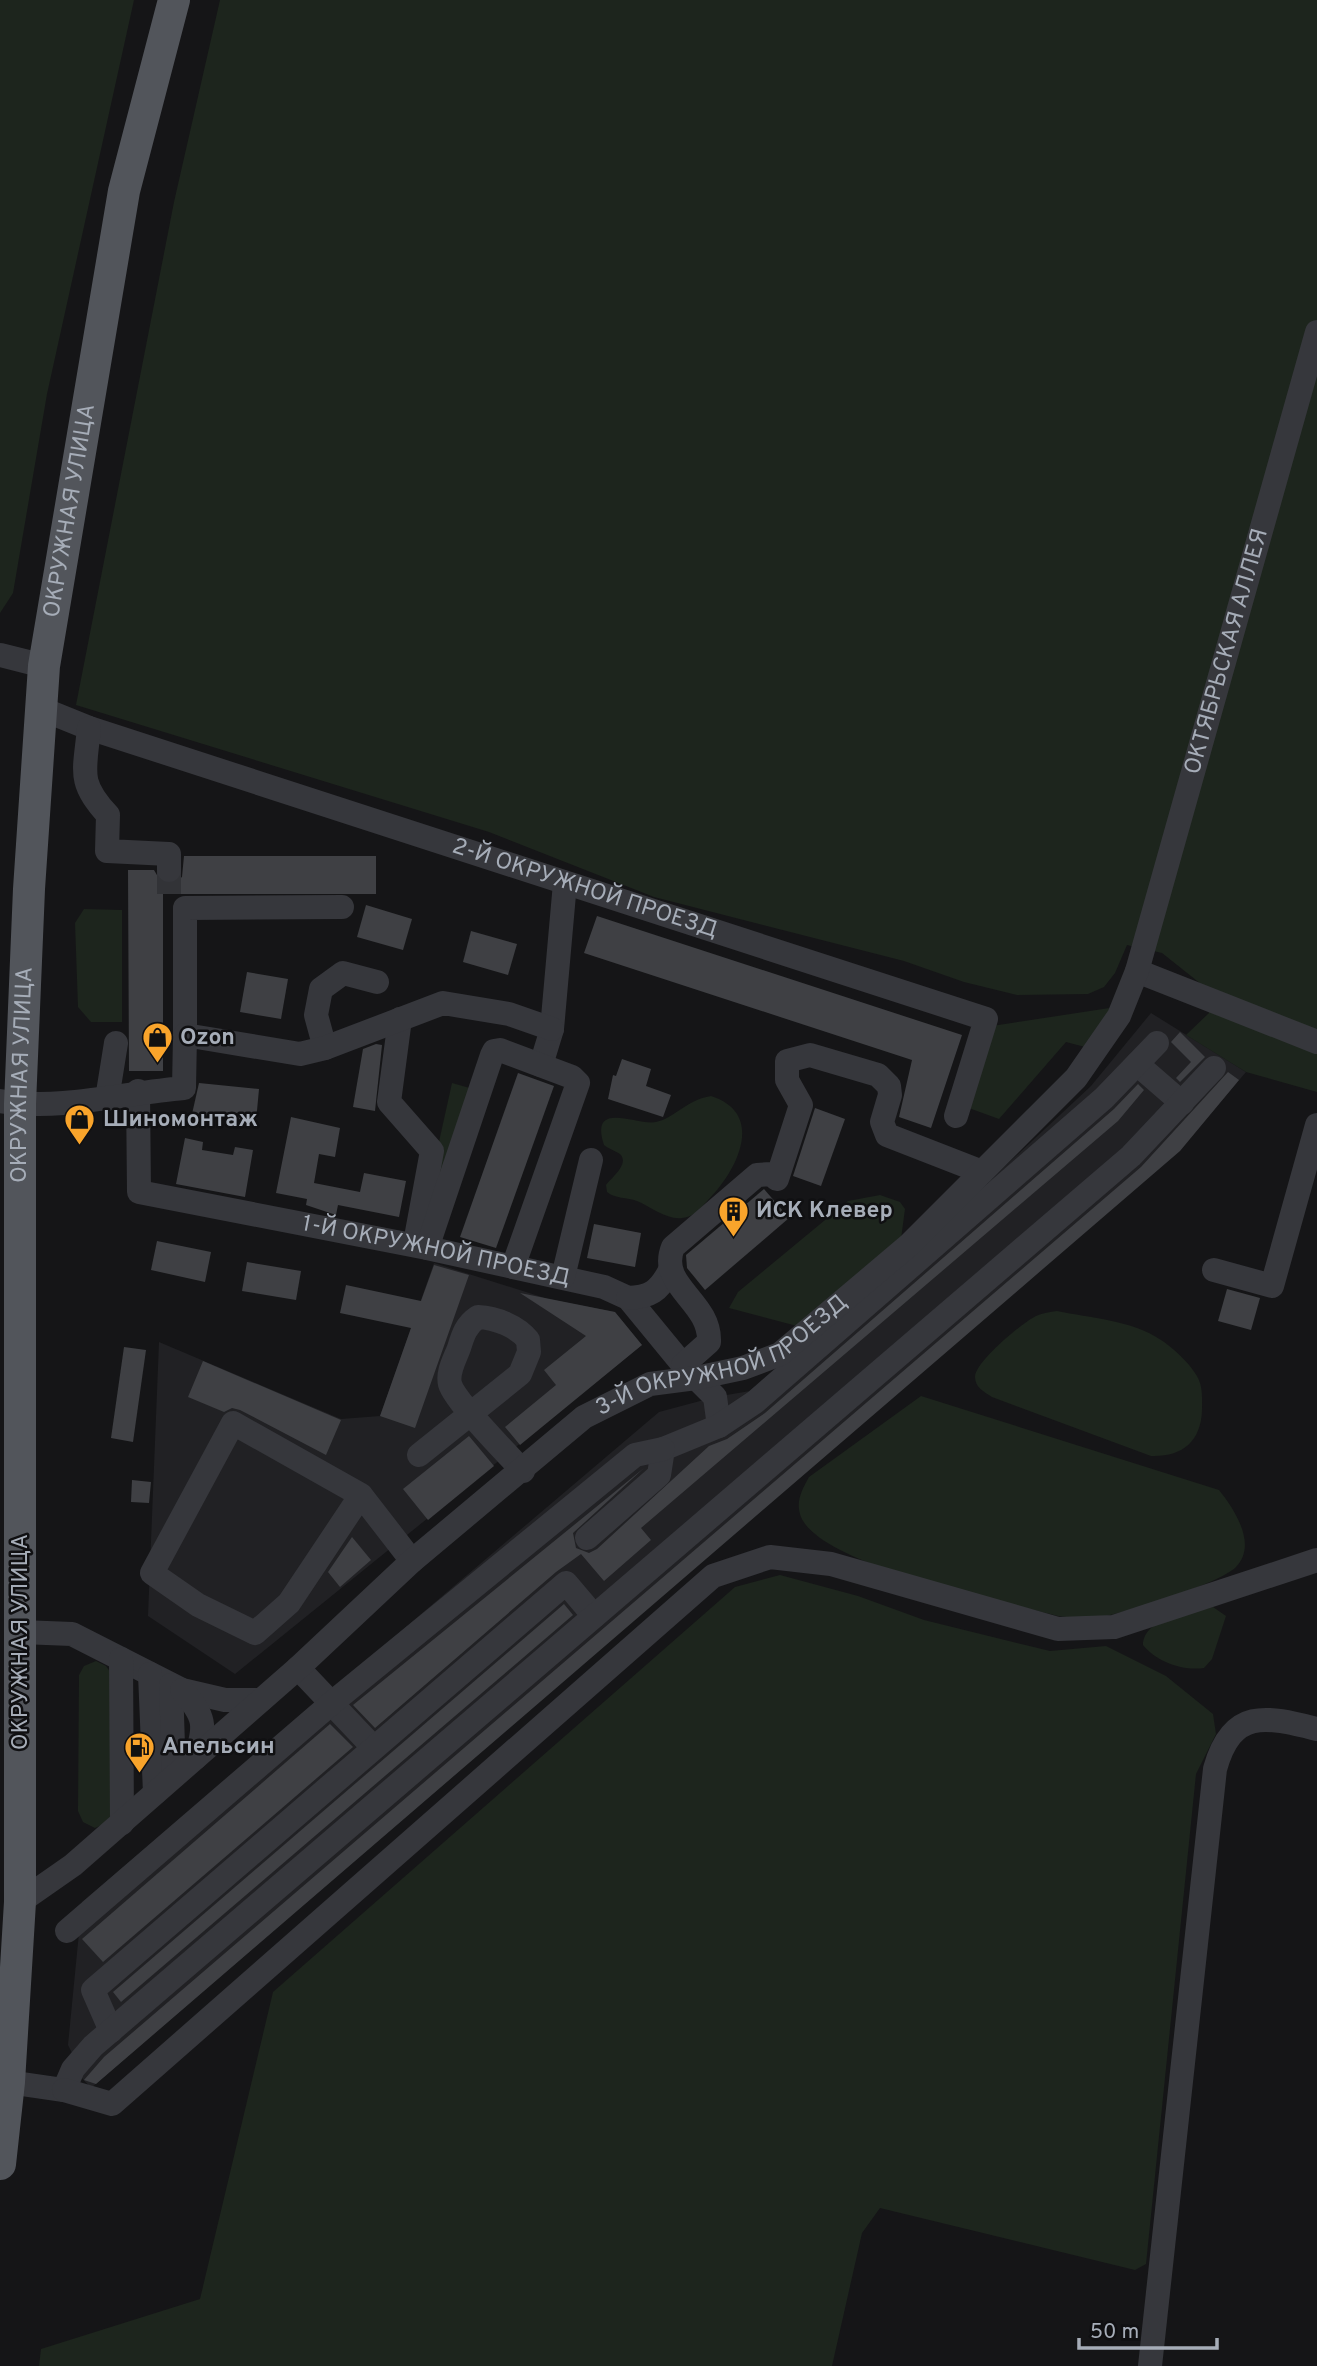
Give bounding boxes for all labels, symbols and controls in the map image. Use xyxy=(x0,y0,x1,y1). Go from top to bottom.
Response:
street label: ОКРУЖНАЯ УЛИЦА xyxy=(38,402,102,620)
street label: ОКТЯБРЬСКАЯ АЛЛЕЯ xyxy=(1179,525,1275,778)
street label: 2-Й ОКРУЖНОЙ ПРОЕЗД xyxy=(448,832,721,945)
street label: ОКРУЖНАЯ УЛИЦА xyxy=(6,966,40,1183)
shop icon: Ozon xyxy=(140,1021,174,1065)
place label: Ozon xyxy=(180,1024,235,1053)
shop icon: Шиномонтаж xyxy=(63,1103,97,1147)
place label: Шиномонтаж xyxy=(103,1106,258,1135)
building icon: ИСК Клевер xyxy=(716,1194,750,1238)
place label: ИСК Клевер xyxy=(756,1197,893,1226)
street label: 1-Й ОКРУЖНОЙ ПРОЕЗД xyxy=(300,1210,573,1294)
street label: 3-Й ОКРУЖНОЙ ПРОЕЗД xyxy=(591,1288,854,1423)
street label: ОКРУЖНАЯ УЛИЦА xyxy=(7,1534,36,1750)
fuel station icon: Апельсин xyxy=(122,1730,156,1774)
place label: Апельсин xyxy=(162,1733,275,1762)
scale bar xyxy=(1079,2306,1217,2350)
text: 50 m xyxy=(1090,2319,1139,2346)

